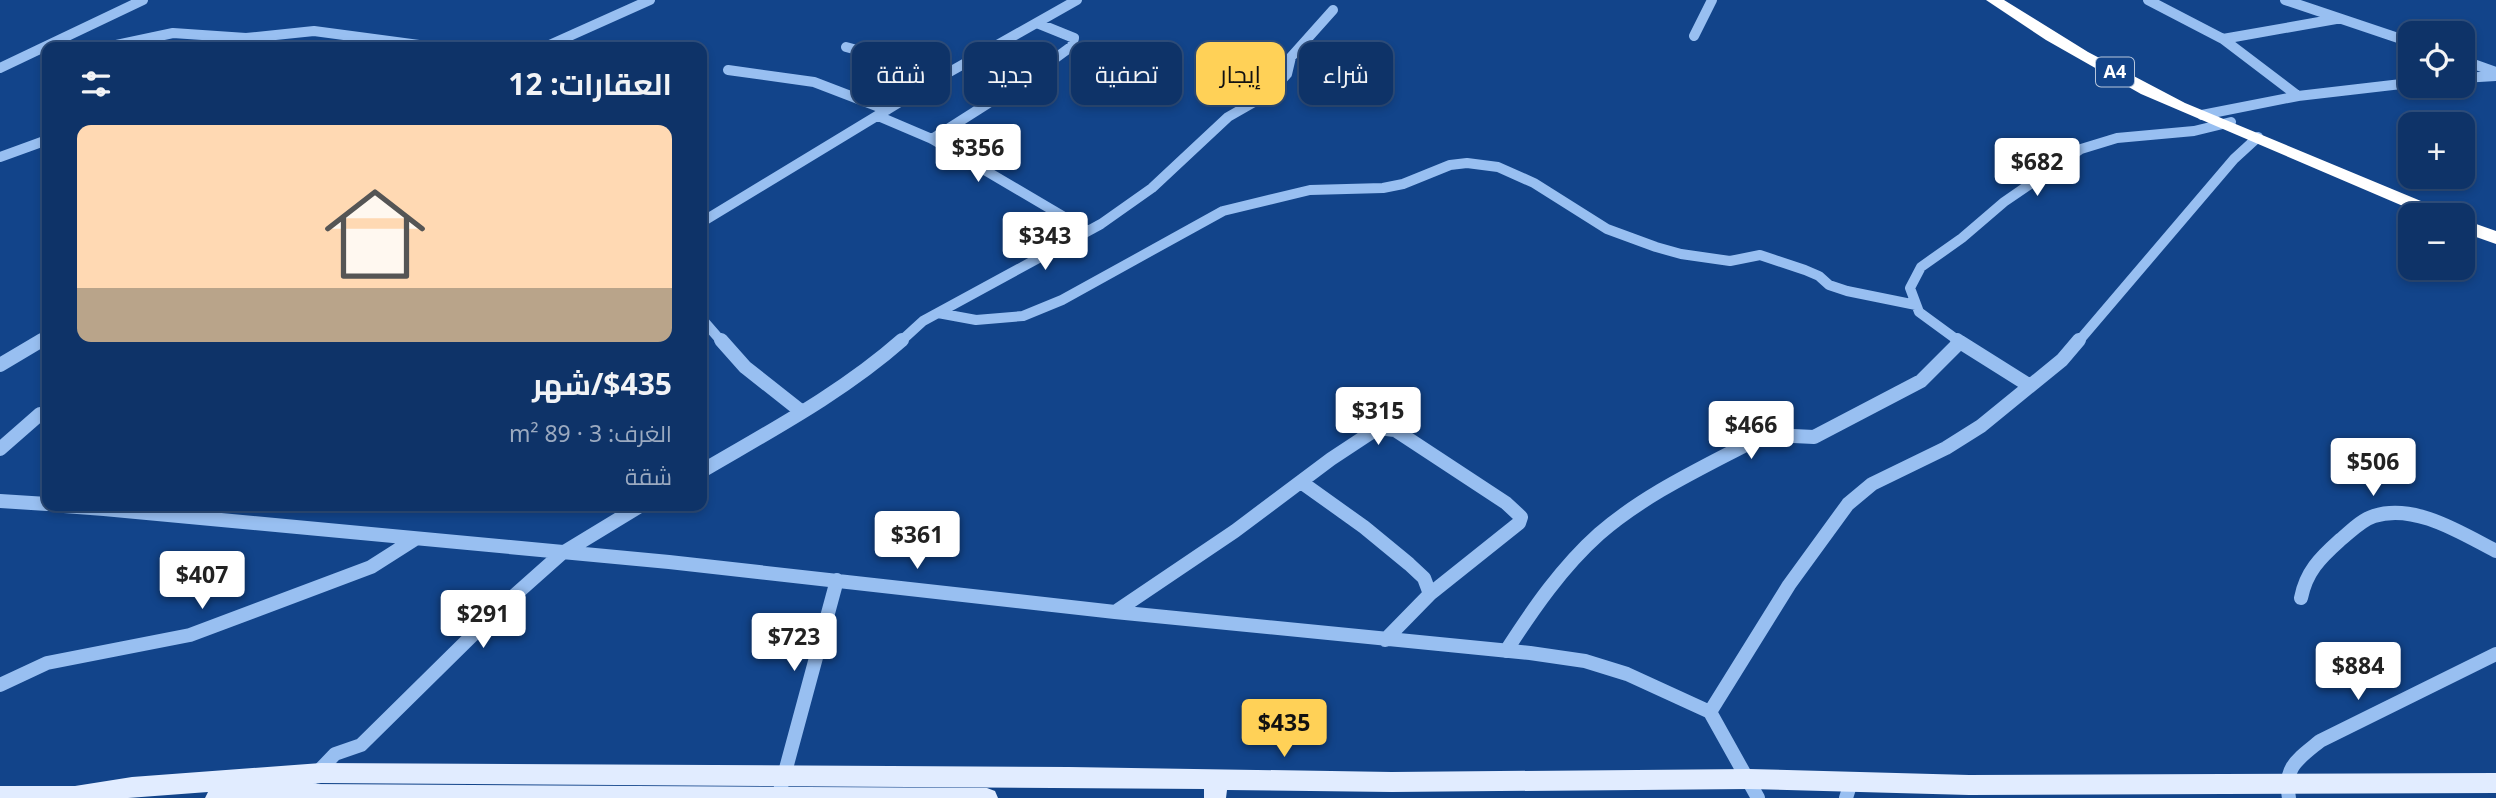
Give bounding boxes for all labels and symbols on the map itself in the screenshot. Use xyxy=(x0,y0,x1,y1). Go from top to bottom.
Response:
road number: A4 xyxy=(2096,58,2134,86)
pin: $356 xyxy=(937,124,1019,184)
pin: $682 xyxy=(1996,138,2078,198)
pin: $343 xyxy=(1004,212,1086,272)
pin: $315 xyxy=(1337,388,1419,447)
pin: $466 xyxy=(1710,402,1792,461)
pin: $506 xyxy=(2332,438,2414,498)
pin: $361 xyxy=(876,512,958,571)
pin: $407 xyxy=(161,552,243,611)
pin: $291 xyxy=(442,590,524,650)
pin: $723 xyxy=(753,614,835,673)
pin: $884 xyxy=(2317,642,2399,702)
pin: $435 xyxy=(1243,700,1325,759)

